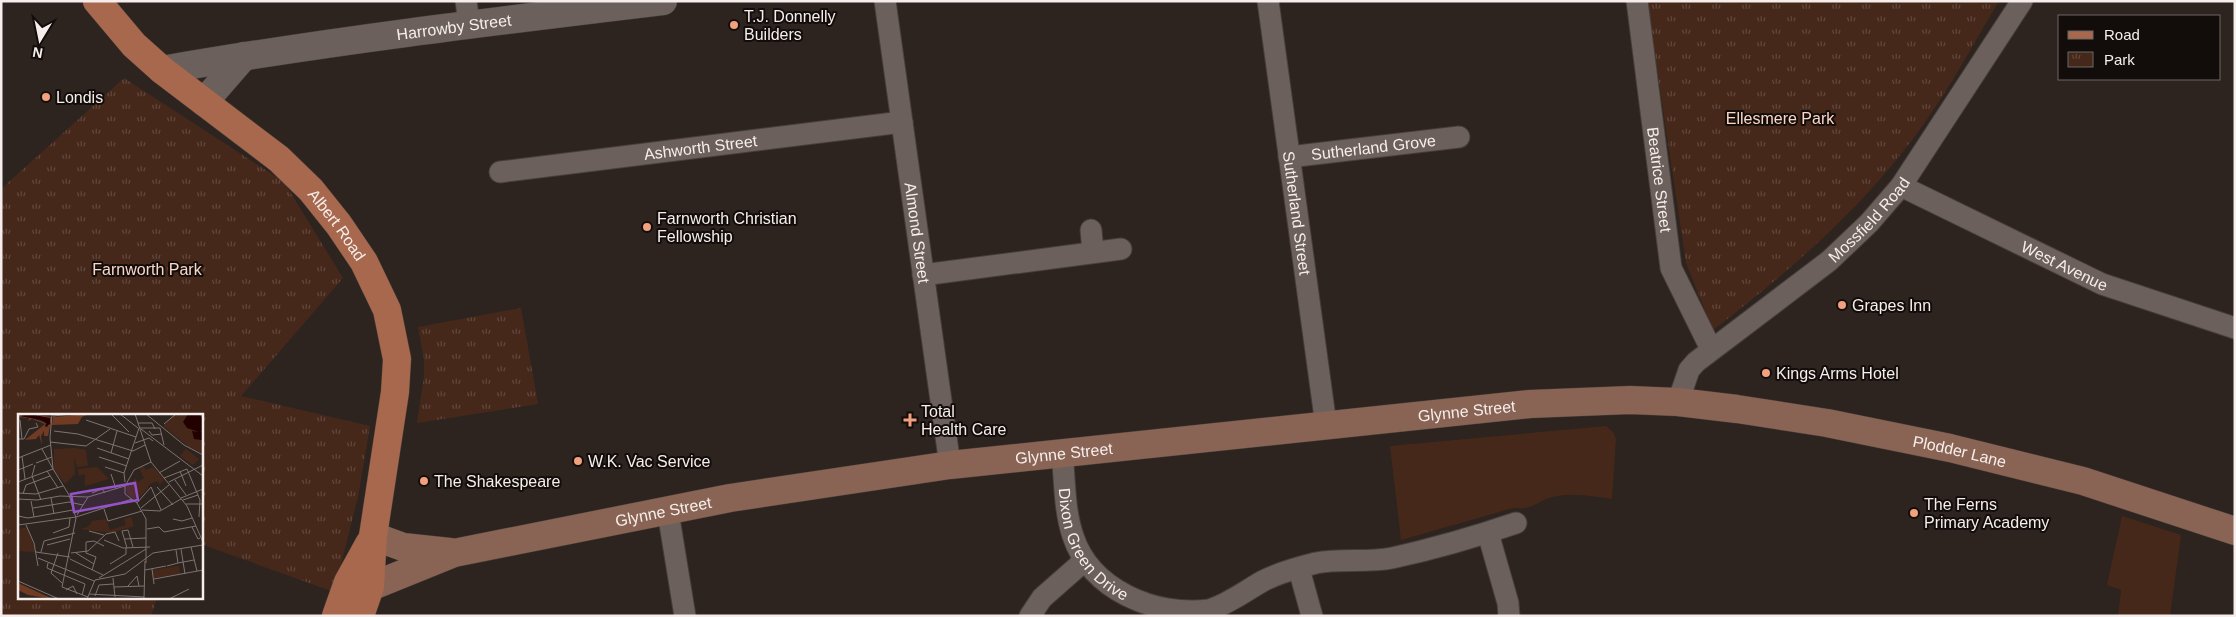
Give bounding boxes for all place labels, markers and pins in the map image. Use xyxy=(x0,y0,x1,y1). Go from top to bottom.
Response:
place label: T.J. Donnelly Builders xyxy=(744,8,836,43)
marker: T.J. Donnelly Builders xyxy=(728,19,740,31)
place label: Londis xyxy=(56,89,103,106)
marker: Londis xyxy=(40,91,52,103)
place label: Farnworth Christian Fellowship xyxy=(657,210,797,245)
marker: Farnworth Christian Fellowship xyxy=(641,221,653,233)
place label: Grapes Inn xyxy=(1852,297,1931,314)
marker: Grapes Inn xyxy=(1836,299,1848,311)
place label: Kings Arms Hotel xyxy=(1776,365,1899,382)
marker: Kings Arms Hotel xyxy=(1760,367,1772,379)
place label: Total Health Care xyxy=(921,403,1006,438)
marker: Total Health Care xyxy=(903,413,917,427)
place label: W.K. Vac Service xyxy=(588,453,711,470)
marker: W.K. Vac Service xyxy=(572,455,584,467)
place label: The Shakespeare xyxy=(434,473,560,490)
marker: The Shakespeare xyxy=(418,475,430,487)
place label: The Ferns Primary Academy xyxy=(1924,496,2049,531)
marker: The Ferns Primary Academy xyxy=(1908,507,1920,519)

